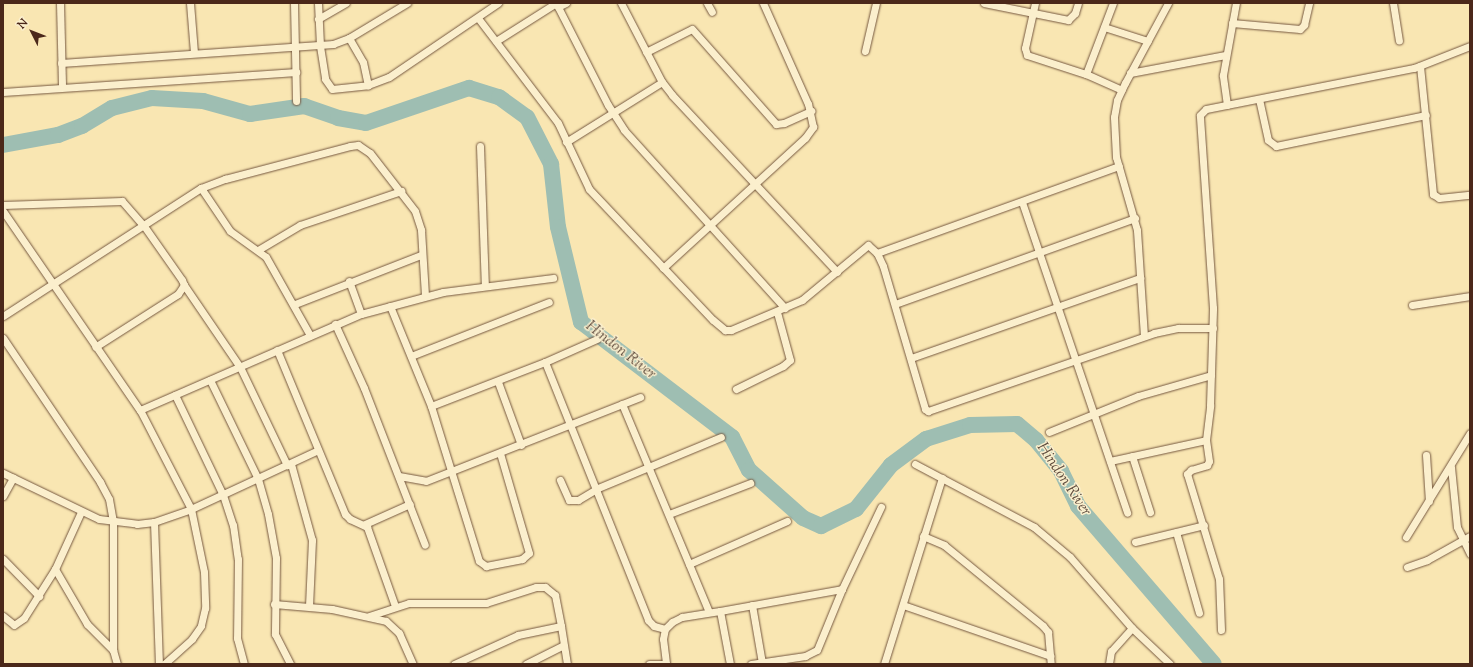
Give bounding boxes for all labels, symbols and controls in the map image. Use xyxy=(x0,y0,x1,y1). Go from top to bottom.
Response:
north arrow xyxy=(12,12,52,52)
text: N xyxy=(14,15,32,33)
water label: Hindon River xyxy=(581,317,659,385)
water label: Hindon River xyxy=(1031,440,1095,520)

